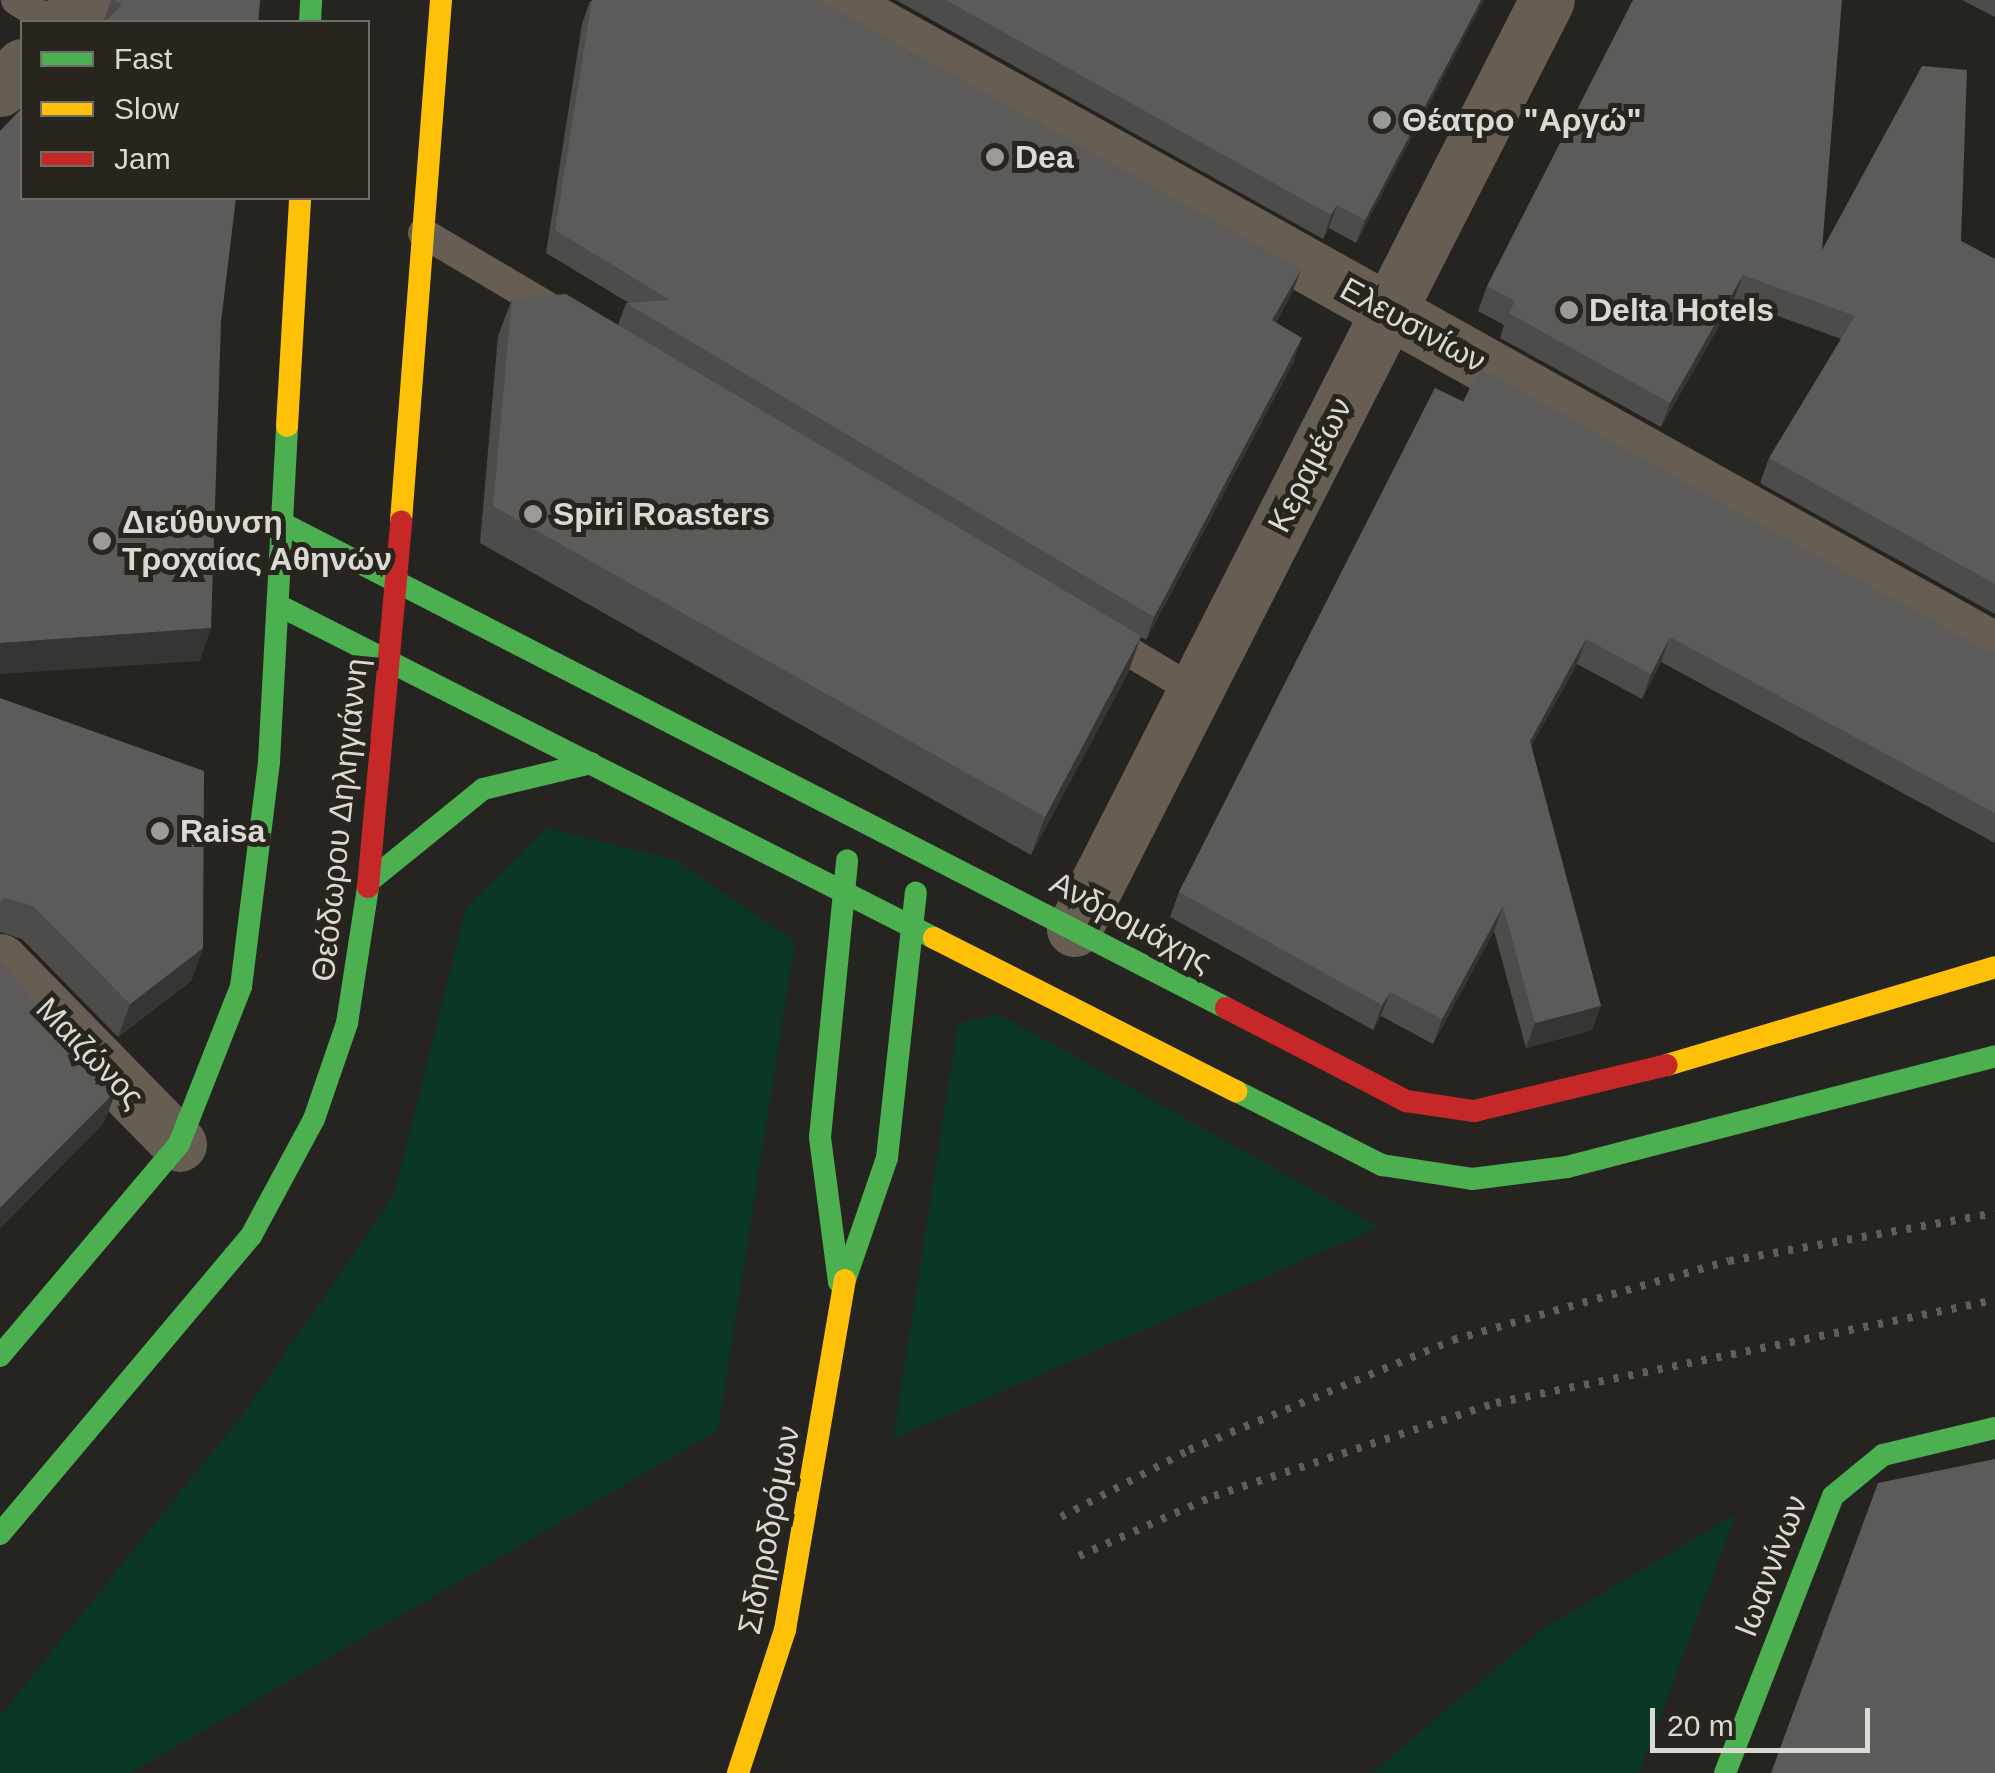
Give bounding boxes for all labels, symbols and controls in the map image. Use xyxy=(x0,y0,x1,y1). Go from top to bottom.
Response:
legend xyxy=(20,20,370,200)
text: Fast xyxy=(114,42,172,75)
text: Slow xyxy=(114,92,179,125)
place label: Θέατρο "Αργώ" xyxy=(1402,101,1642,139)
marker: Θέατρο "Αργώ" xyxy=(1371,109,1393,131)
place label: Dea xyxy=(1015,138,1074,176)
text: Jam xyxy=(114,142,171,175)
marker: Dea xyxy=(984,146,1006,168)
street label: Ελευσινίων xyxy=(1334,269,1492,381)
place label: Delta Hotels xyxy=(1589,291,1774,329)
marker: Delta Hotels xyxy=(1558,299,1580,321)
street label: Κεραμέων xyxy=(1260,391,1360,539)
place label: Spiri Roasters xyxy=(553,495,770,533)
marker: Spiri Roasters xyxy=(522,503,544,525)
place label: Διεύθυνση Τροχαίας Αθηνών xyxy=(122,504,393,579)
marker: Διεύθυνση Τροχαίας Αθηνών xyxy=(91,530,113,552)
street label: Θεόδωρου Δηληγιάννη xyxy=(304,656,376,984)
place label: Raisa xyxy=(180,812,265,850)
marker: Raisa xyxy=(149,820,171,842)
street label: Ανδρομάχης xyxy=(1044,863,1218,981)
street label: Μαιζώνος xyxy=(28,990,152,1116)
street label: Σιδηροδρόμων xyxy=(730,1422,808,1638)
street label: Ιωαννίνων xyxy=(1726,1490,1816,1642)
scale bar xyxy=(1655,1688,1875,1750)
text: 20 m xyxy=(1667,1709,1734,1742)

